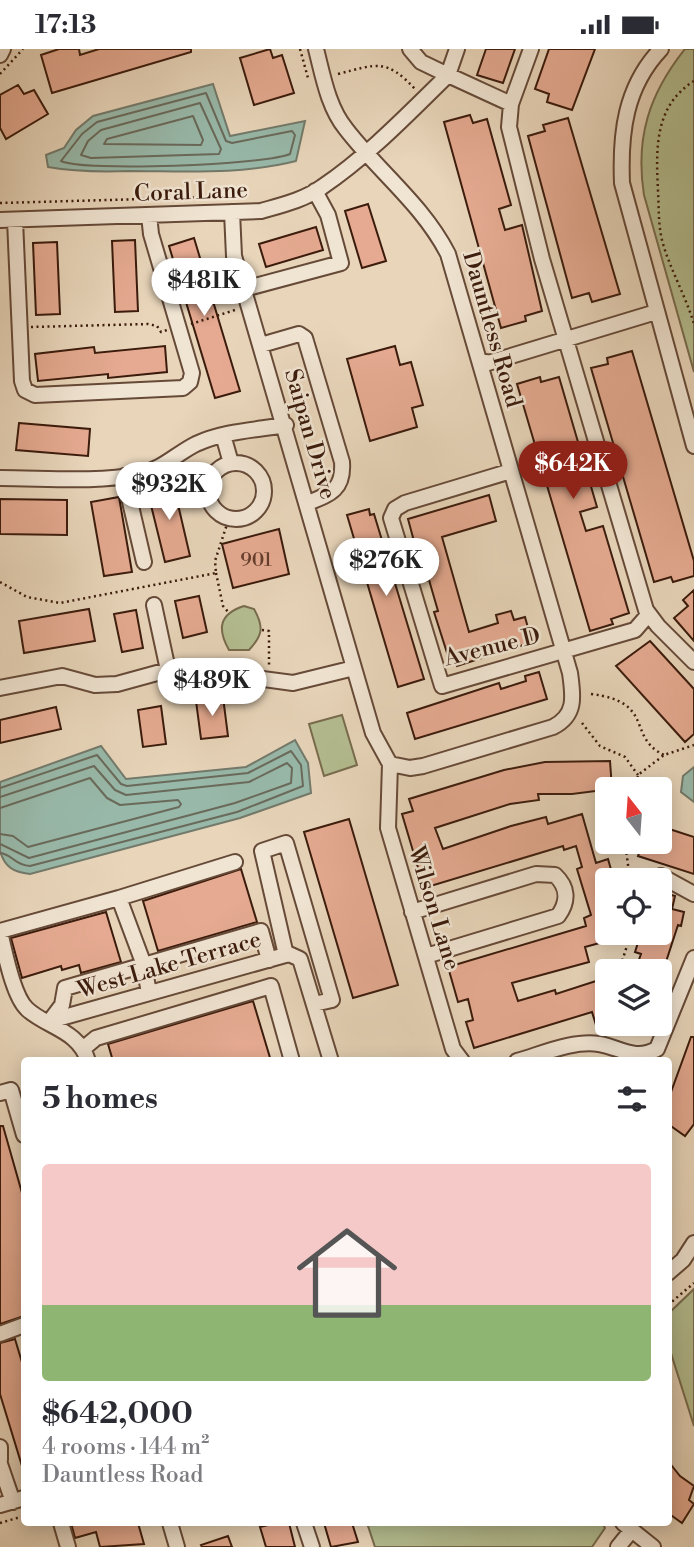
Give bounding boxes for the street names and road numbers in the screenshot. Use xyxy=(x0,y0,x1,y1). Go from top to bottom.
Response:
street label: Coral Lane xyxy=(134,176,248,208)
street label: Dauntless Road xyxy=(456,248,528,411)
street label: Saipan Drive xyxy=(278,366,342,503)
street label: Avenue D xyxy=(440,621,543,673)
street label: Wilson Lane xyxy=(402,842,466,974)
street label: West Lake Terrace xyxy=(73,925,264,1005)

